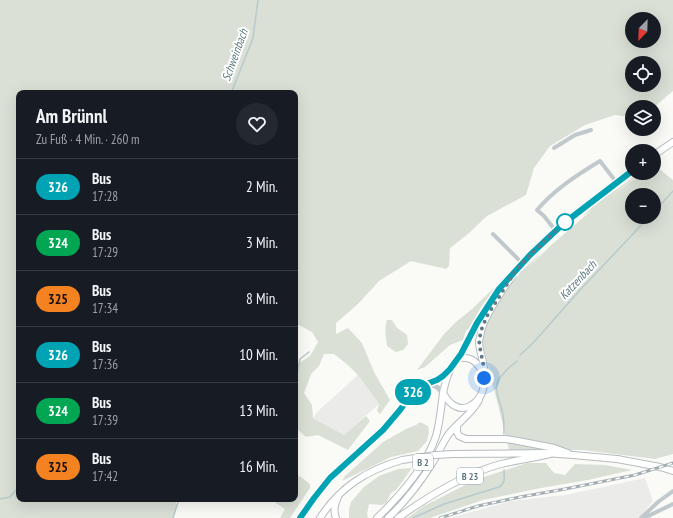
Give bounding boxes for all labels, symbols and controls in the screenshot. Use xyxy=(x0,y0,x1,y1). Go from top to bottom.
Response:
north arrow xyxy=(625,12,661,48)
map controls xyxy=(625,12,661,224)
water label: Schweinbach xyxy=(218,26,251,83)
button: locate xyxy=(625,56,661,92)
button: layers xyxy=(625,100,661,136)
button: heart xyxy=(236,103,278,145)
text: Am Brünnl xyxy=(36,104,107,128)
text: Zu Fuß · 4 Min. · 260 m xyxy=(36,131,139,148)
button: + xyxy=(625,144,661,180)
text: Bus xyxy=(92,169,111,188)
text: 2 Min. xyxy=(246,177,278,196)
text: 326 xyxy=(48,178,68,196)
text: 17:28 xyxy=(92,188,118,205)
button: − xyxy=(625,188,661,224)
unlabelled marker xyxy=(556,213,574,231)
text: Bus xyxy=(92,225,111,244)
text: 3 Min. xyxy=(246,233,278,252)
text: 324 xyxy=(48,234,68,252)
text: 17:29 xyxy=(92,244,118,261)
water label: Katzenbach xyxy=(556,257,600,302)
text: Bus xyxy=(92,281,111,300)
text: 8 Min. xyxy=(246,289,278,308)
text: 325 xyxy=(48,290,68,308)
text: 17:34 xyxy=(92,300,118,317)
text: Bus xyxy=(92,337,111,356)
text: 10 Min. xyxy=(239,345,278,364)
text: 326 xyxy=(48,346,68,364)
text: 17:36 xyxy=(92,356,118,373)
your location xyxy=(474,368,494,388)
line badge: 326 xyxy=(390,379,436,405)
text: 326 xyxy=(403,383,423,401)
text: Bus xyxy=(92,393,111,412)
text: 13 Min. xyxy=(239,401,278,420)
text: 324 xyxy=(48,402,68,420)
text: 17:39 xyxy=(92,412,118,429)
text: Bus xyxy=(92,449,111,468)
road number: B 2 xyxy=(413,454,433,470)
text: 16 Min. xyxy=(239,457,278,476)
text: 325 xyxy=(48,458,68,476)
text: 17:42 xyxy=(92,468,118,485)
road number: B 23 xyxy=(457,468,483,484)

